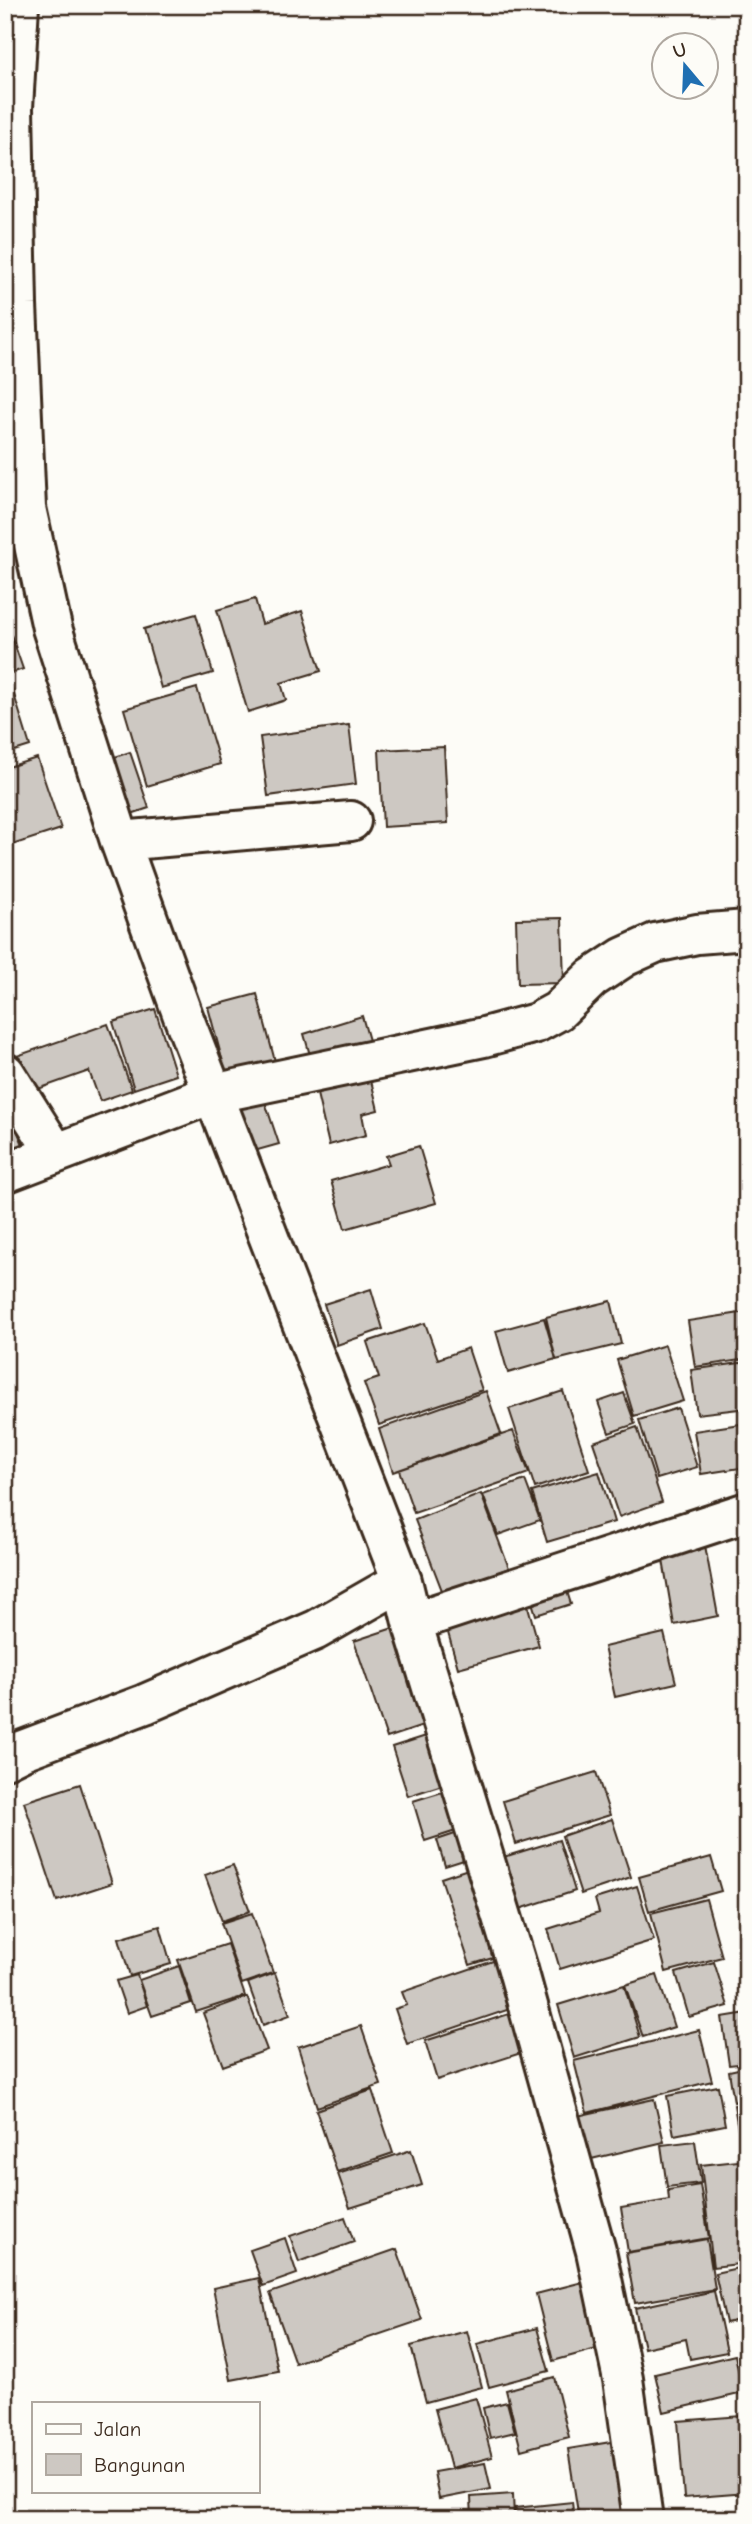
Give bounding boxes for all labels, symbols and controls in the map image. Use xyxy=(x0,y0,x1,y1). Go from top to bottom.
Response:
north arrow xyxy=(650,32,720,102)
text: U xyxy=(670,38,689,63)
legend xyxy=(32,2402,259,2492)
text: Jalan xyxy=(94,2417,141,2441)
text: Bangunan xyxy=(94,2453,185,2477)

